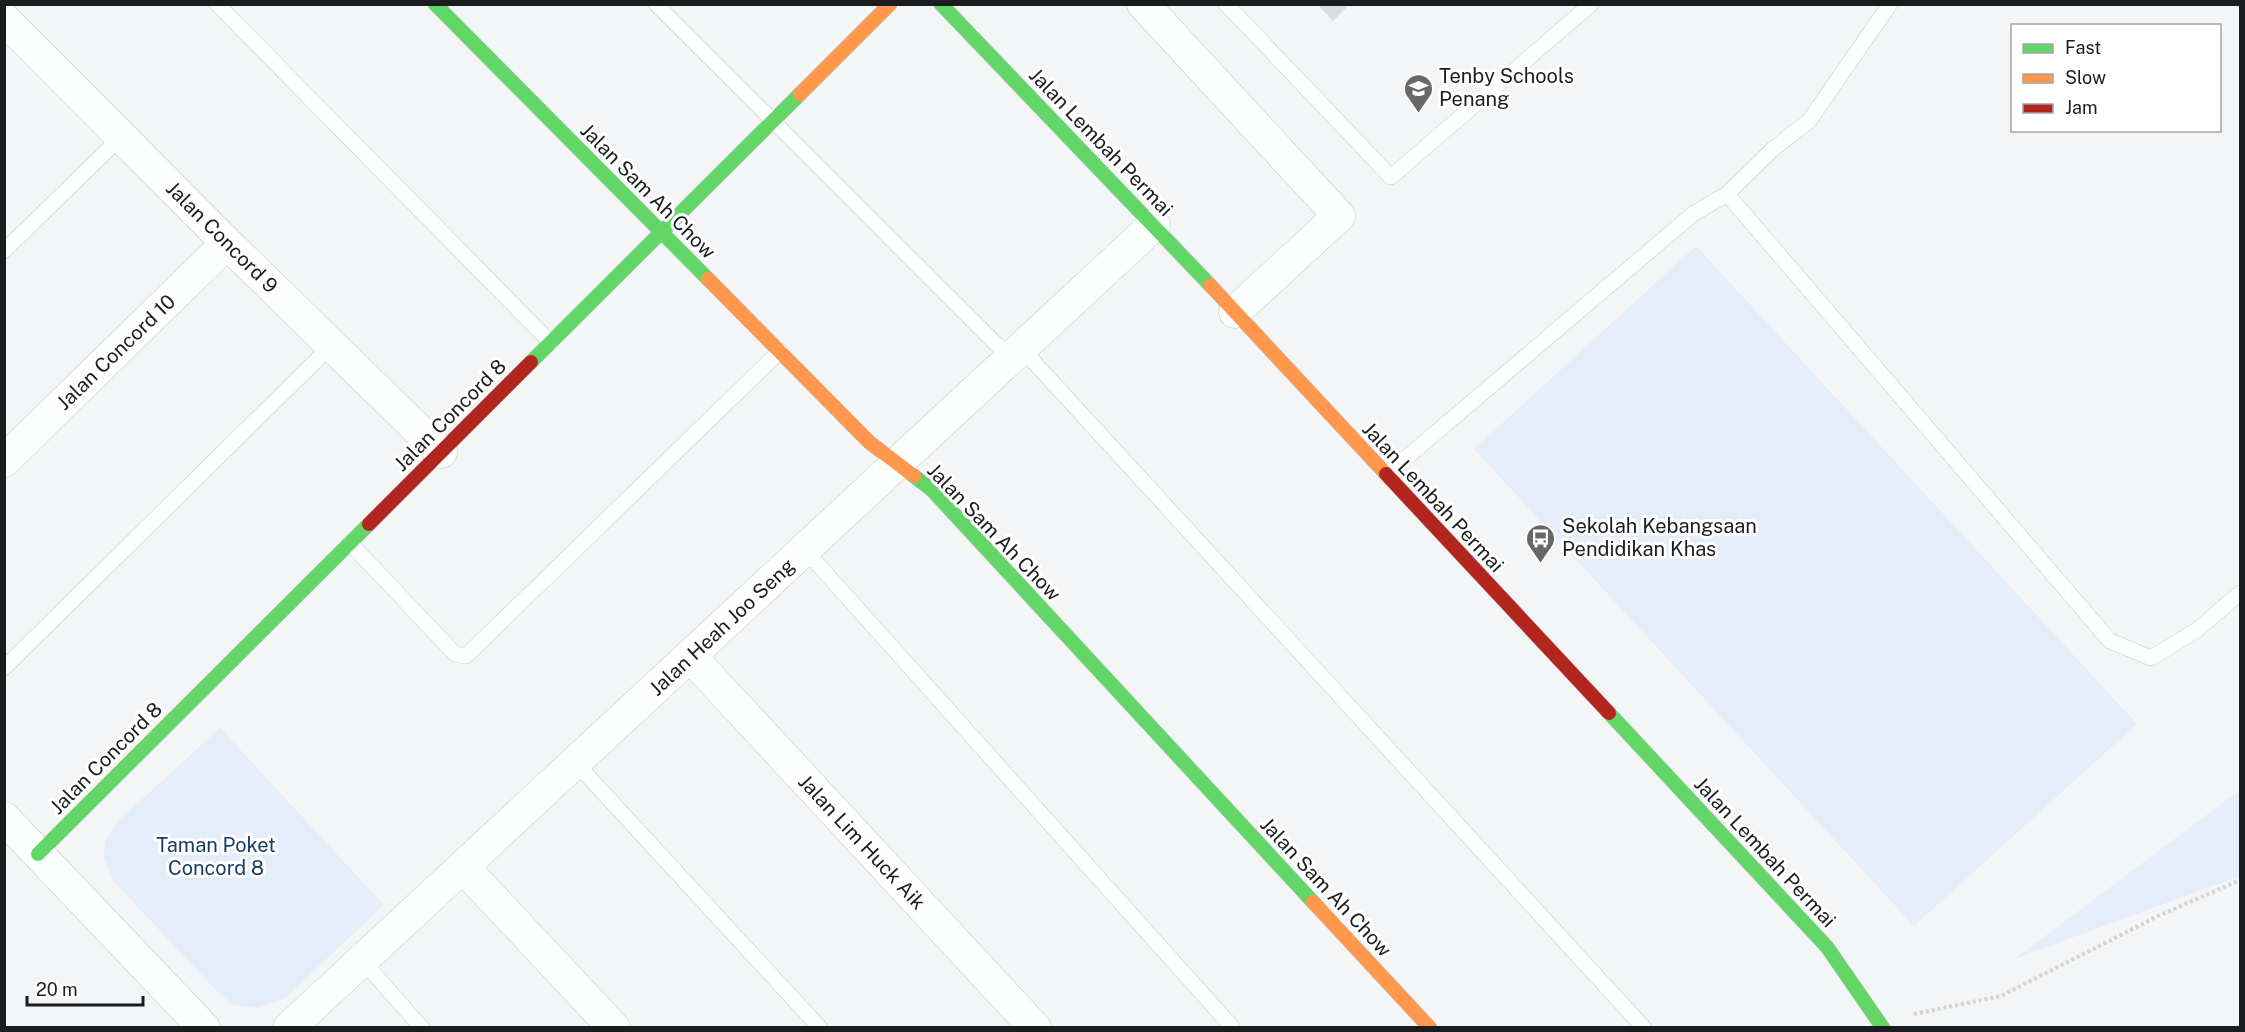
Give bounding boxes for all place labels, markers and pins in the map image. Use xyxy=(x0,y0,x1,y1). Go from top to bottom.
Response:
place label: Tenby Schools Penang xyxy=(1439,64,1574,111)
school or university icon: Tenby Schools Penang xyxy=(1402,72,1434,114)
place label: Sekolah Kebangsaan Pendidikan Khas xyxy=(1562,514,1757,561)
bus stop icon: Sekolah Kebangsaan Pendidikan Khas xyxy=(1525,522,1557,564)

